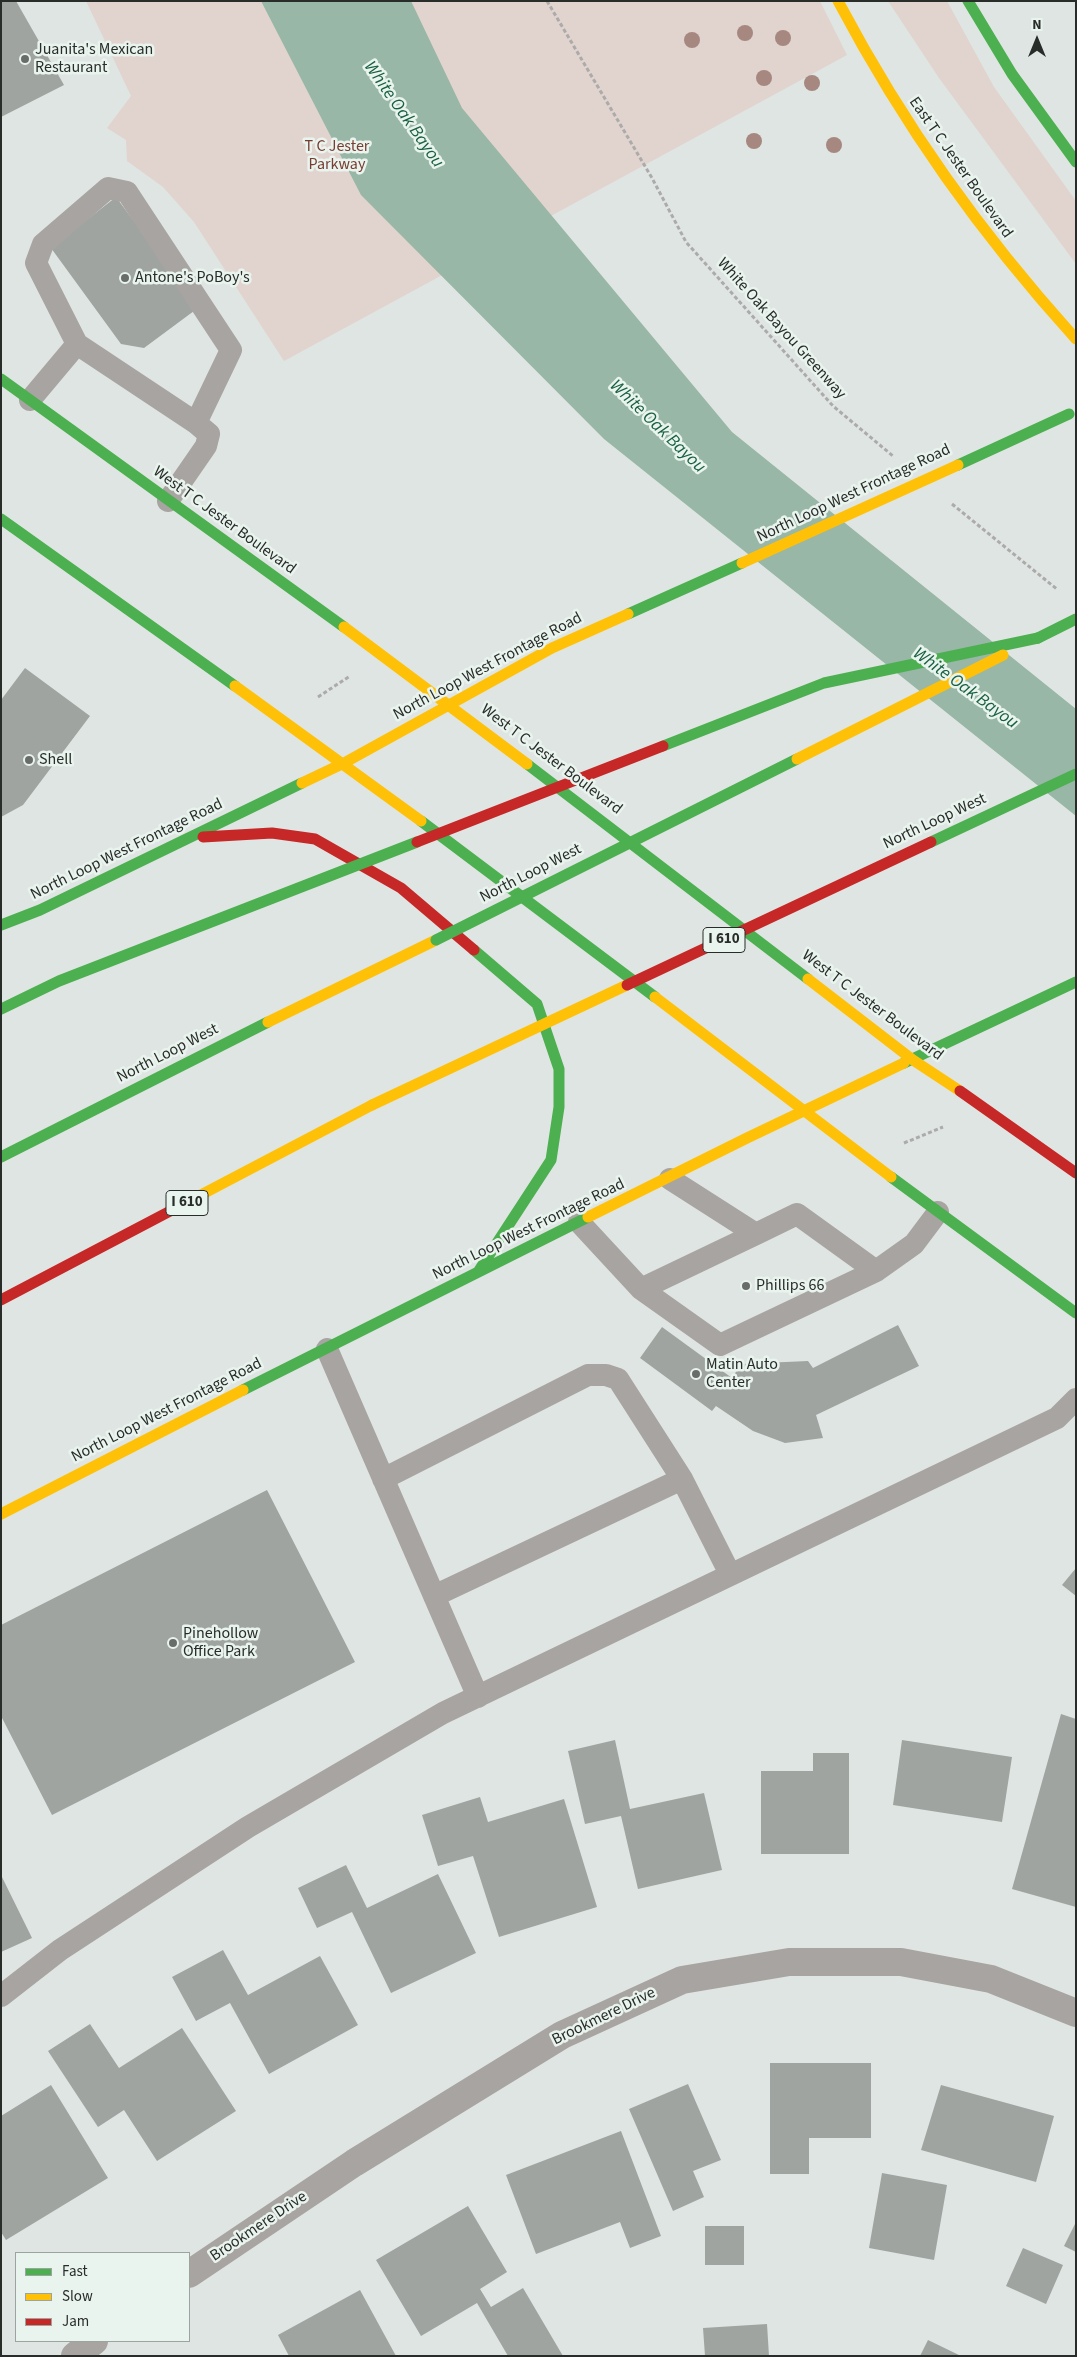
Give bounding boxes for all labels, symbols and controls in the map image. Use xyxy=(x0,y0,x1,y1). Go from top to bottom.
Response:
north arrow xyxy=(1012,15,1062,65)
text: N xyxy=(1032,15,1042,35)
place label: Juanita's Mexican Restaurant xyxy=(35,40,153,78)
marker: Juanita's Mexican Restaurant xyxy=(19,53,31,65)
water label: White Oak Bayou xyxy=(358,58,448,172)
street label: East T C Jester Boulevard xyxy=(904,94,1016,242)
park label: T C Jester Parkway xyxy=(305,137,369,175)
street label: White Oak Bayou Greenway xyxy=(712,254,850,404)
place label: Antone's PoBoy's xyxy=(135,268,250,288)
marker: Antone's PoBoy's xyxy=(119,272,131,284)
water label: White Oak Bayou xyxy=(605,376,709,478)
street label: North Loop West Frontage Road xyxy=(754,441,954,547)
street label: West T C Jester Boulevard xyxy=(149,463,299,579)
street label: North Loop West Frontage Road xyxy=(390,609,586,725)
water label: White Oak Bayou xyxy=(908,644,1022,734)
street label: West T C Jester Boulevard xyxy=(477,701,625,819)
place label: Shell xyxy=(39,750,72,770)
marker: Shell xyxy=(23,754,35,766)
street label: North Loop West xyxy=(881,790,989,854)
street label: North Loop West Frontage Road xyxy=(28,795,226,905)
street label: North Loop West xyxy=(477,840,585,908)
road number: I 610 xyxy=(703,928,745,952)
street label: West T C Jester Boulevard xyxy=(798,947,946,1065)
street label: North Loop West xyxy=(114,1020,222,1088)
street label: North Loop West Frontage Road xyxy=(430,1175,628,1285)
road number: I 610 xyxy=(166,1190,208,1216)
place label: Phillips 66 xyxy=(756,1276,824,1296)
marker: Phillips 66 xyxy=(740,1280,752,1292)
street label: North Loop West Frontage Road xyxy=(69,1354,265,1468)
place label: Matin Auto Center xyxy=(706,1355,778,1393)
marker: Matin Auto Center xyxy=(690,1368,702,1380)
place label: Pinehollow Office Park xyxy=(183,1624,258,1662)
marker: Pinehollow Office Park xyxy=(167,1637,179,1649)
street label: Brookmere Drive xyxy=(549,1984,659,2050)
street label: Brookmere Drive xyxy=(207,2188,311,2266)
legend xyxy=(15,2252,190,2342)
text: Fast xyxy=(62,2261,88,2282)
text: Slow xyxy=(62,2286,93,2307)
text: Jam xyxy=(62,2311,89,2332)

